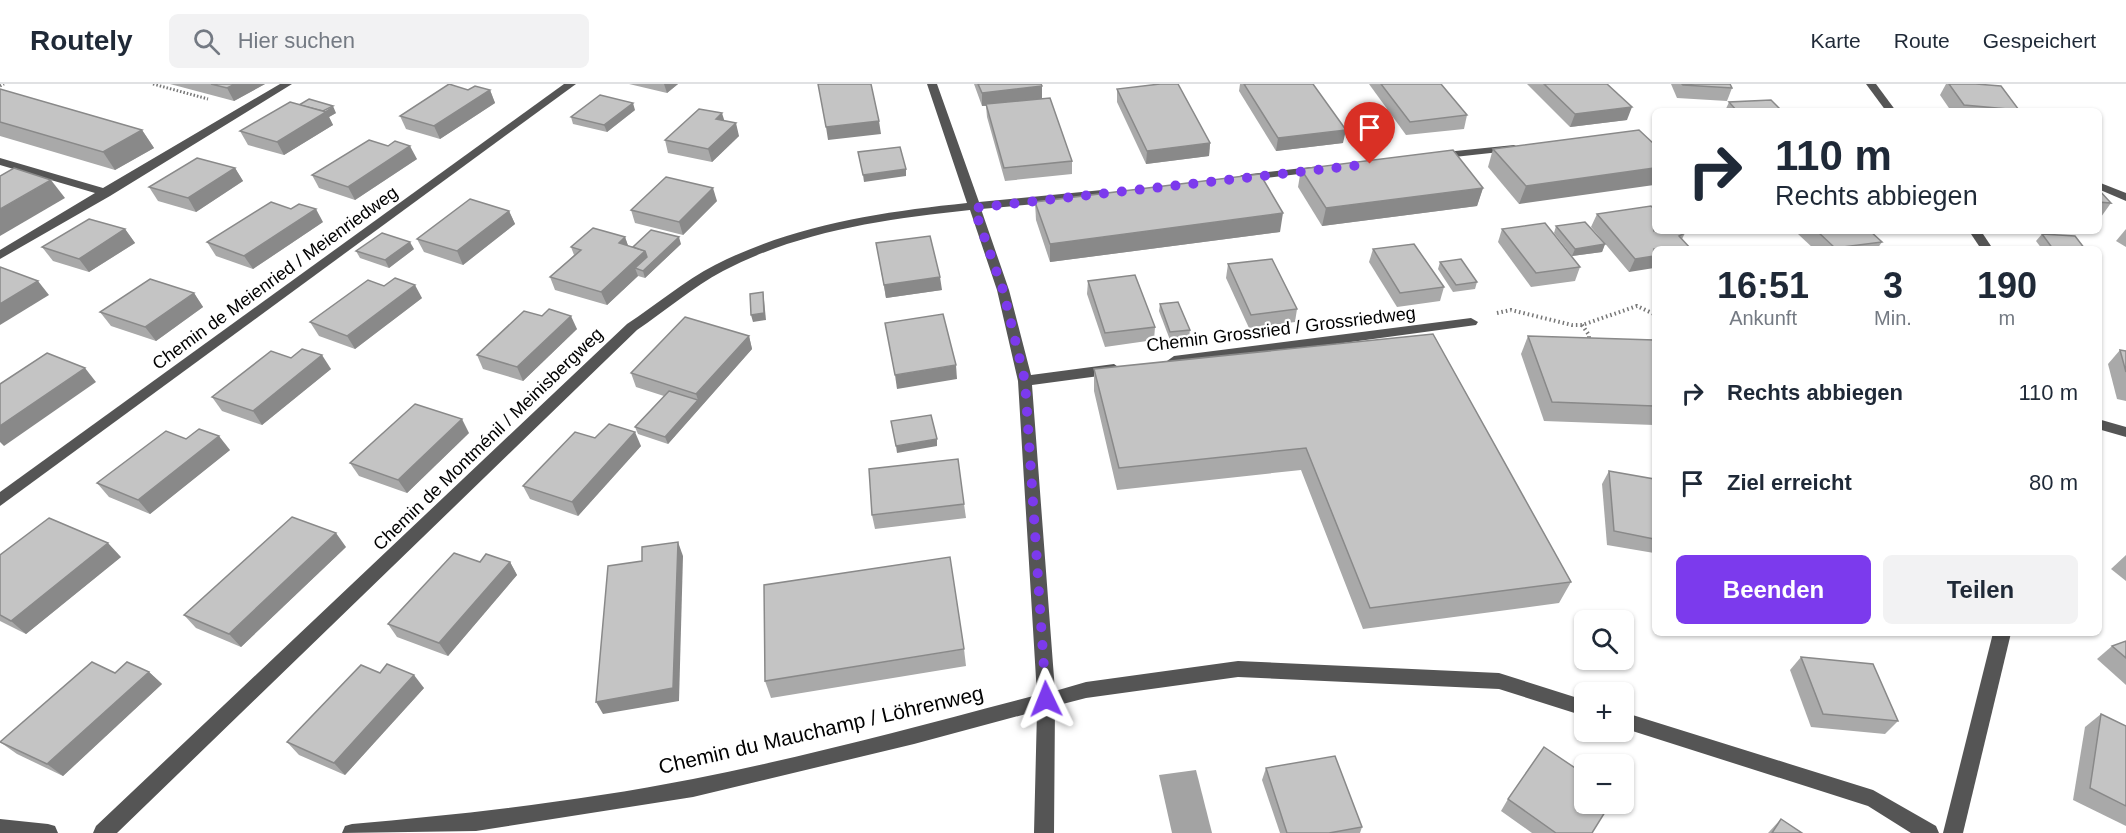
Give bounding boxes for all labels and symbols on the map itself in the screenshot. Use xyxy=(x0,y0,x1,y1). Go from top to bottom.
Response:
pin xyxy=(1344,102,1395,164)
street label: Chemin de Meienried / Meienriedweg xyxy=(149,182,401,374)
street label: Chemin Grossried / Grossriedweg xyxy=(1145,303,1417,355)
street label: Chemin de Montménil / Meinisbergweg xyxy=(369,324,607,554)
position arrow xyxy=(1014,667,1078,731)
street label: Chemin du Mauchamp / Löhrenweg xyxy=(656,681,986,778)

